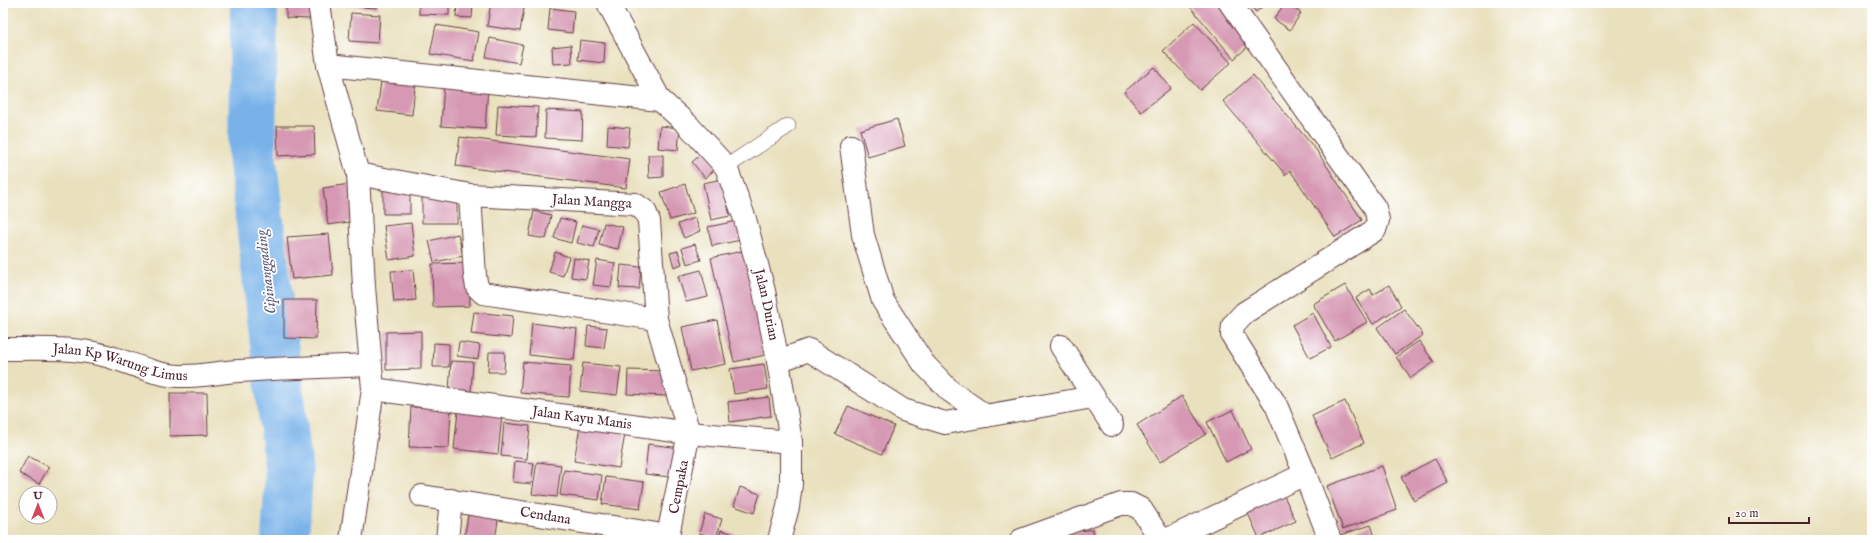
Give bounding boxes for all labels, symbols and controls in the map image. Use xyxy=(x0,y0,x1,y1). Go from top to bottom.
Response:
street label: Jalan Mangga xyxy=(550,190,633,213)
water label: Cipinanggading xyxy=(251,227,282,315)
street label: Jalan Durian xyxy=(749,265,783,343)
street label: Jalan Kp Warung Limus xyxy=(50,340,188,385)
street label: Jalan Kayu Manis xyxy=(529,402,633,434)
street label: Cempaka xyxy=(665,458,693,515)
north arrow xyxy=(18,485,58,525)
text: U xyxy=(32,489,43,503)
scale bar xyxy=(1729,499,1809,525)
street label: Cendana xyxy=(519,503,573,529)
text: 20 m xyxy=(1735,506,1758,521)

